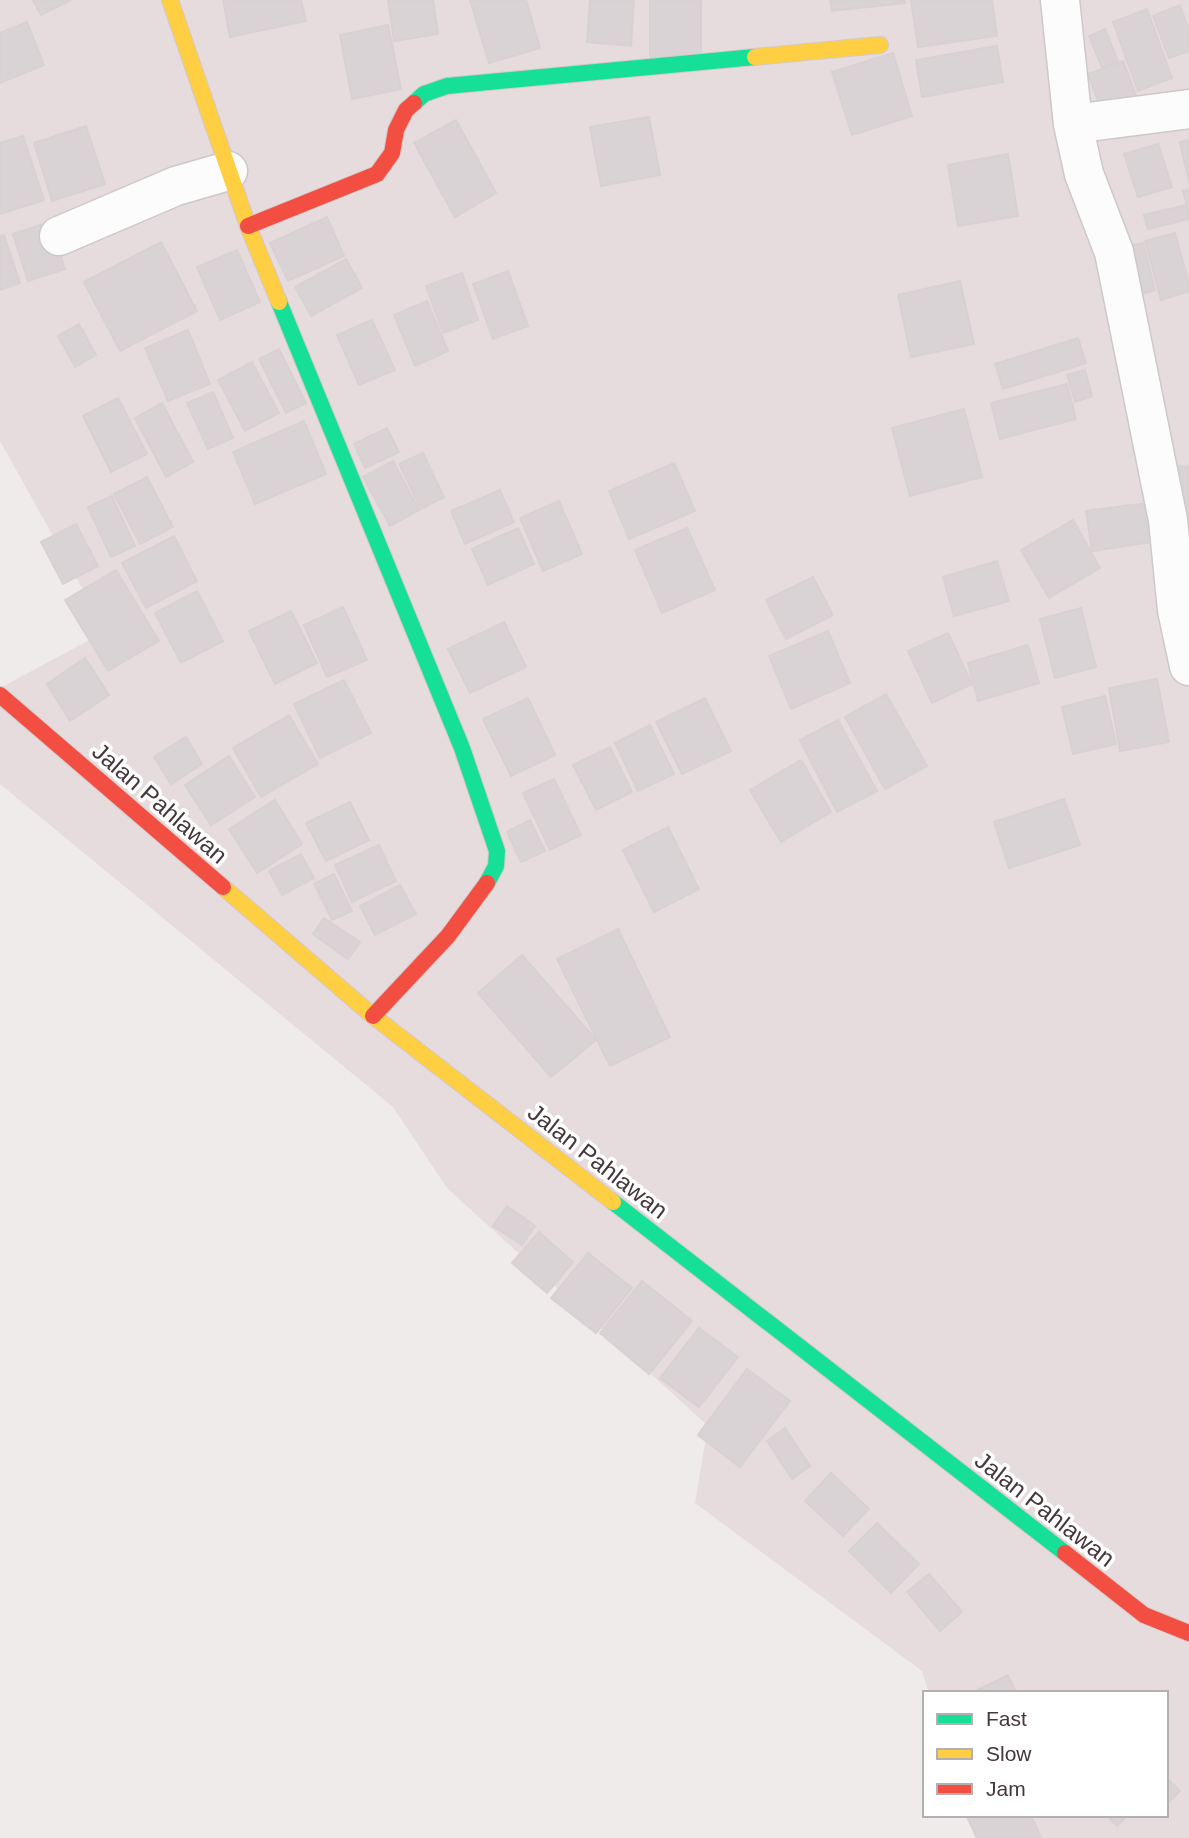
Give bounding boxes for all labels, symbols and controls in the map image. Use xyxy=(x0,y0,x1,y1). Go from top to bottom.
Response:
street label: Jalan Pahlawan xyxy=(87,737,233,869)
street label: Jalan Pahlawan xyxy=(523,1098,673,1224)
street label: Jalan Pahlawan xyxy=(970,1446,1120,1572)
legend xyxy=(923,1691,1168,1817)
text: Fast xyxy=(986,1707,1027,1730)
text: Slow xyxy=(986,1742,1032,1765)
text: Jam xyxy=(986,1777,1026,1800)

